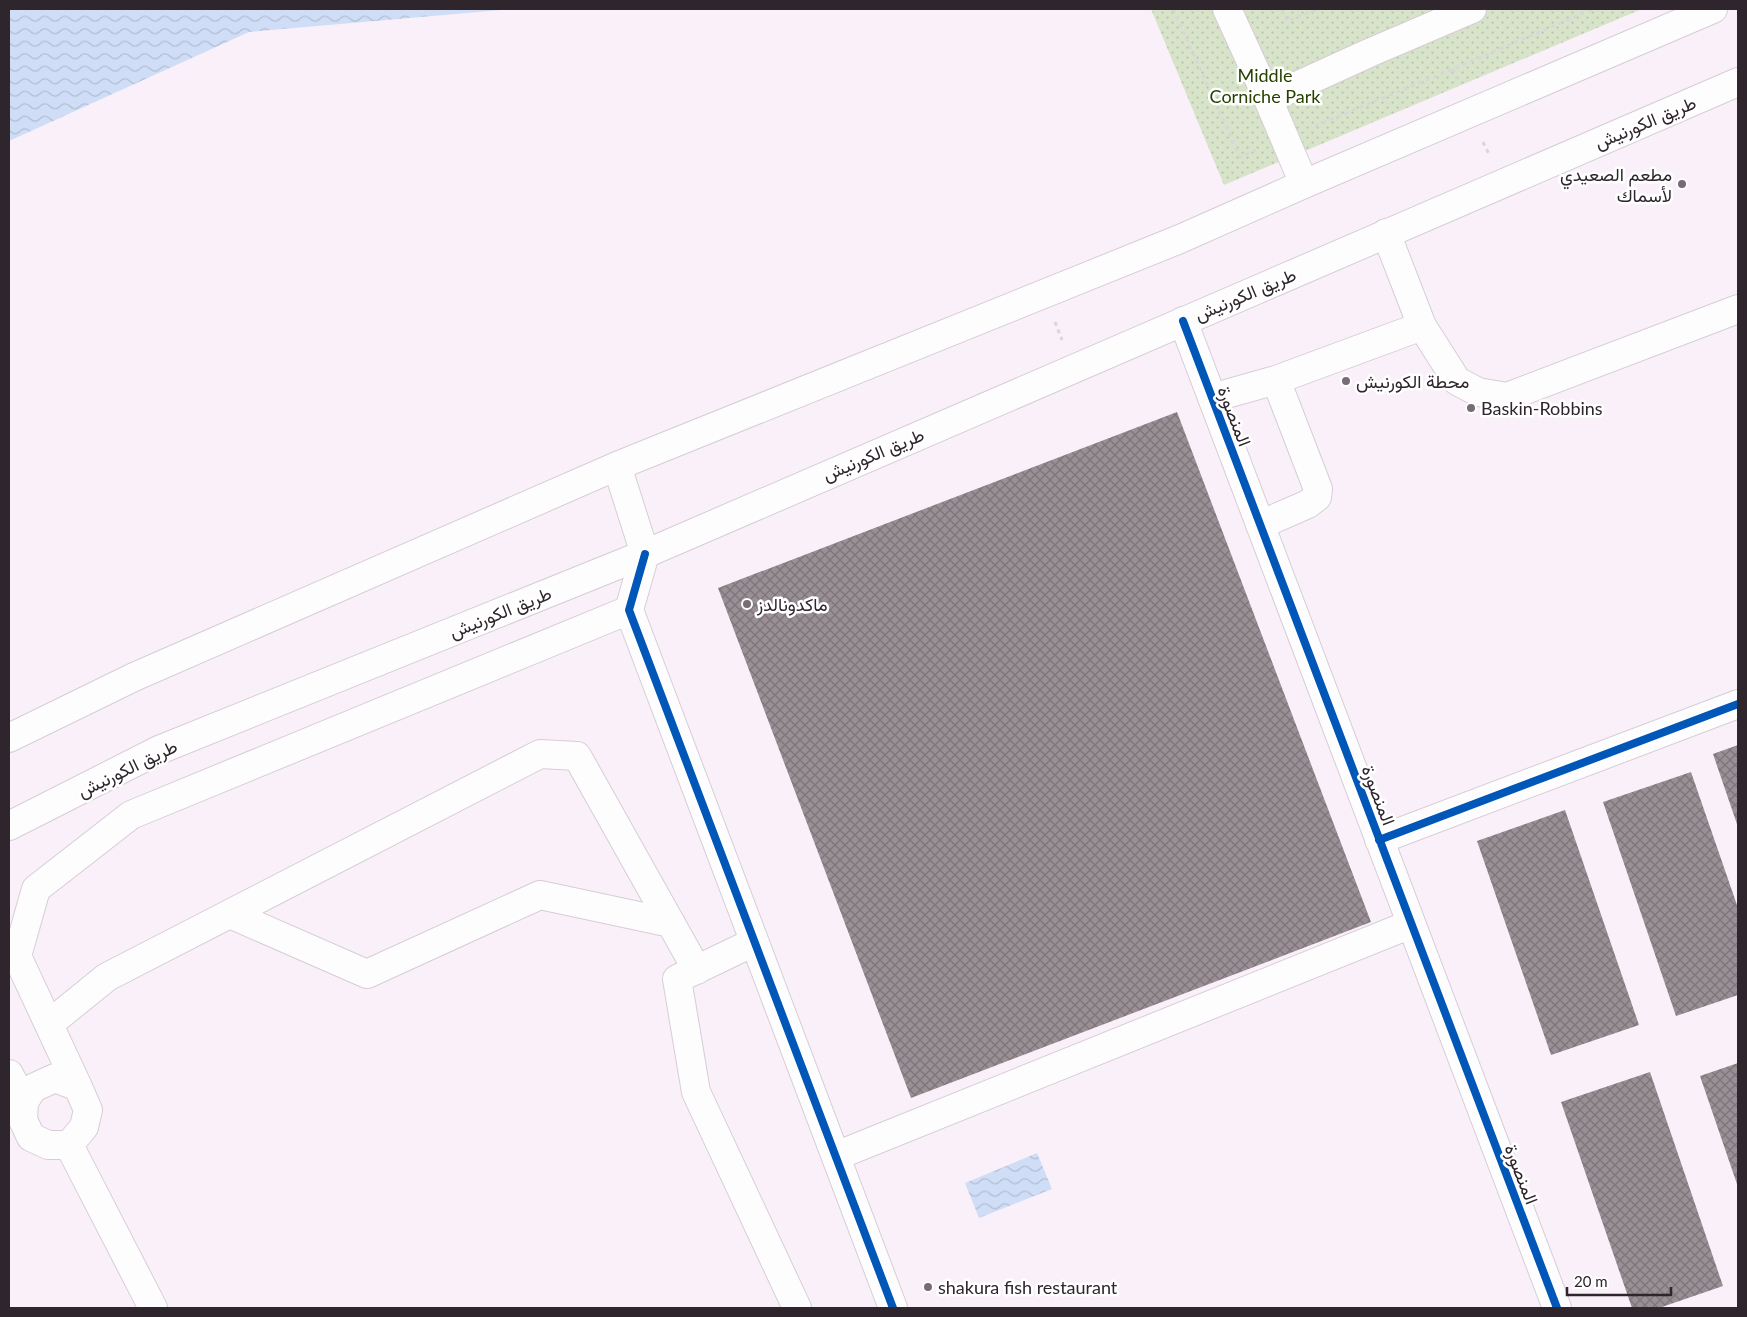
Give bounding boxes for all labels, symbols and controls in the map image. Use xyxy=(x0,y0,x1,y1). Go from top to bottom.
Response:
park label: Middle Corniche Park xyxy=(1210,64,1321,107)
street label: طريق الكورنيش xyxy=(1591,91,1699,154)
place label: مطعم الصعيدي لأسماك xyxy=(1560,163,1672,206)
marker: مطعم الصعيدي لأسماك xyxy=(1676,178,1688,190)
street label: طريق الكورنيش xyxy=(1191,263,1299,326)
place label: محطة الكورنيش xyxy=(1356,370,1469,393)
marker: محطة الكورنيش xyxy=(1340,375,1352,387)
street label: المنصورة xyxy=(1213,383,1256,449)
place label: Baskin-Robbins xyxy=(1481,397,1603,419)
marker: Baskin-Robbins xyxy=(1465,402,1477,414)
street label: طريق الكورنيش xyxy=(819,423,927,486)
street label: طريق الكورنيش xyxy=(446,582,555,643)
place label: ماكدونالدز xyxy=(756,593,828,616)
marker: ماكدونالدز xyxy=(741,598,753,610)
street label: طريق الكورنيش xyxy=(74,734,181,802)
street label: المنصورة xyxy=(1357,762,1400,828)
street label: المنصورة xyxy=(1500,1141,1543,1207)
scale bar xyxy=(1567,1264,1671,1296)
text: 20 m xyxy=(1574,1272,1608,1290)
place label: shakura fish restaurant xyxy=(938,1276,1118,1298)
marker: shakura fish restaurant xyxy=(922,1281,934,1293)

